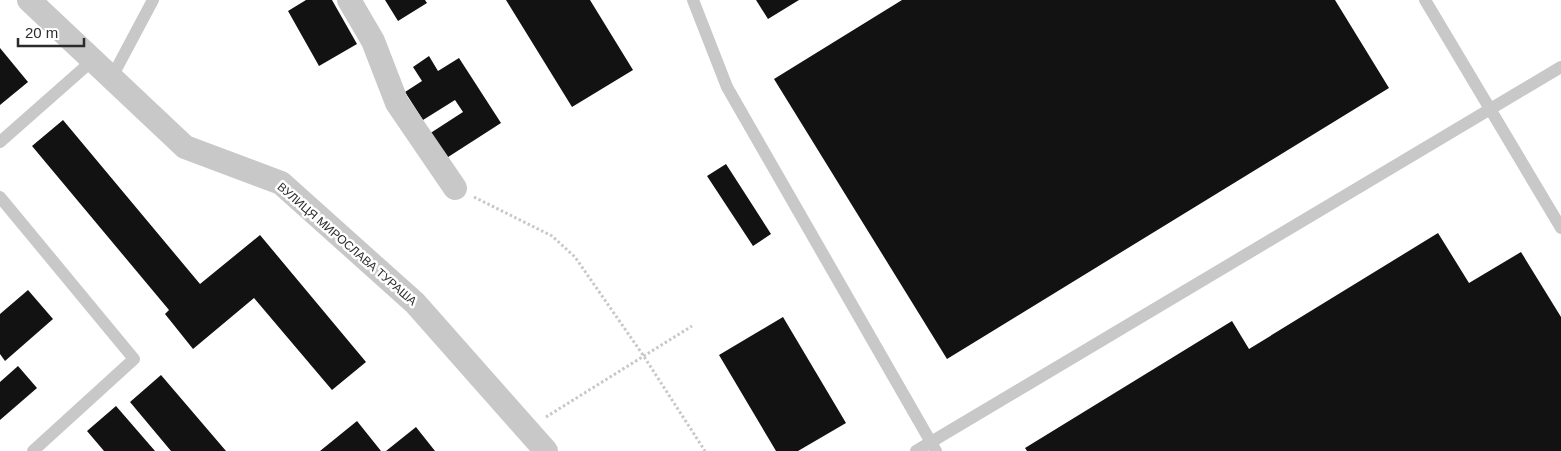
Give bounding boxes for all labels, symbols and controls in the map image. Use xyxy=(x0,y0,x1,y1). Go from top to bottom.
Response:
scale bar xyxy=(18,15,84,47)
text: 20 m xyxy=(25,24,58,41)
street label: ВУЛИЦЯ МИРОСЛАВА ТУРАША xyxy=(274,180,420,308)

